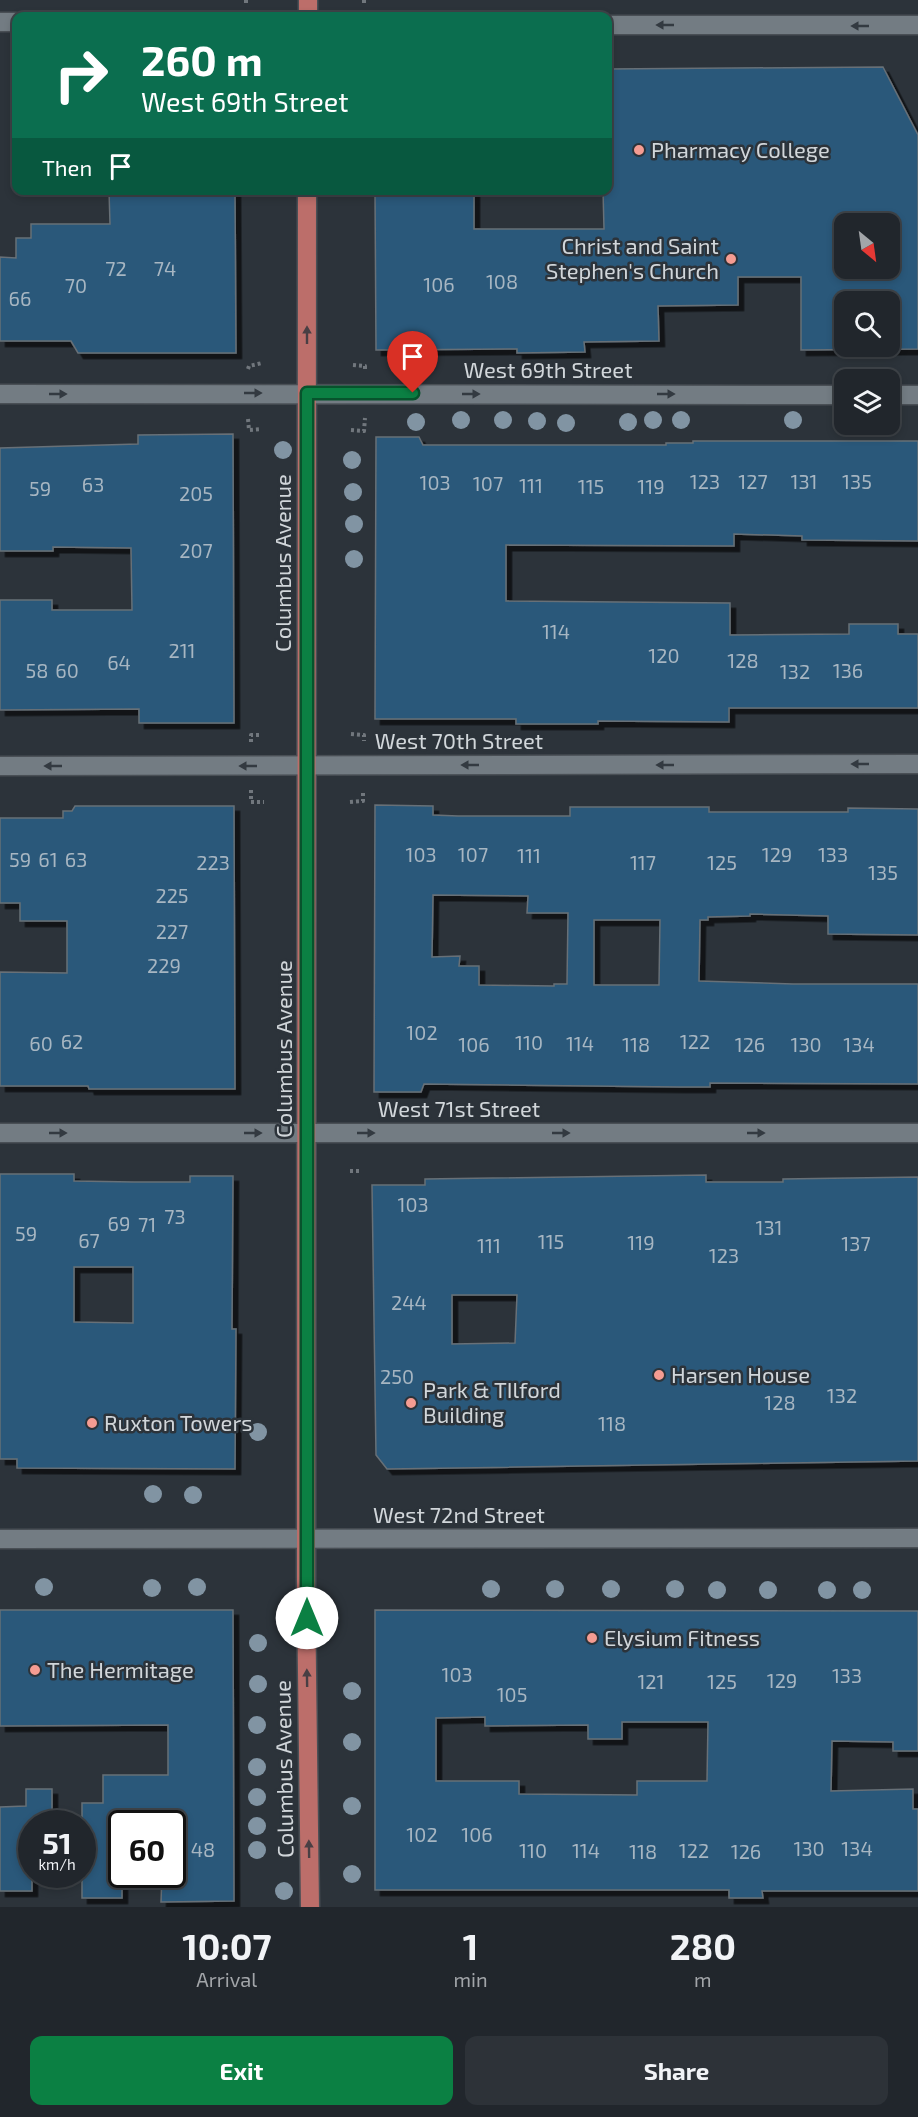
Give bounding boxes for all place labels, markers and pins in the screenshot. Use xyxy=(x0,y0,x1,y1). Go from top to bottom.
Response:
place label: Pharmacy College xyxy=(651,136,830,162)
marker: Pharmacy College xyxy=(632,143,646,157)
place label: Christ and Saint Stephen's Church xyxy=(546,232,719,283)
marker: Christ and Saint Stephen's Church xyxy=(724,252,738,266)
pin xyxy=(387,331,438,393)
place label: Harsen House xyxy=(671,1361,810,1387)
marker: Harsen House xyxy=(652,1368,666,1382)
place label: Park & TIlford Building xyxy=(423,1376,561,1427)
marker: Park & TIlford Building xyxy=(404,1396,418,1410)
place label: Ruxton Towers xyxy=(104,1409,252,1435)
marker: Ruxton Towers xyxy=(85,1416,99,1430)
place label: Elysium Fitness xyxy=(604,1624,760,1650)
marker: Elysium Fitness xyxy=(585,1631,599,1645)
place label: The Hermitage xyxy=(47,1656,194,1682)
marker: The Hermitage xyxy=(28,1663,42,1677)

